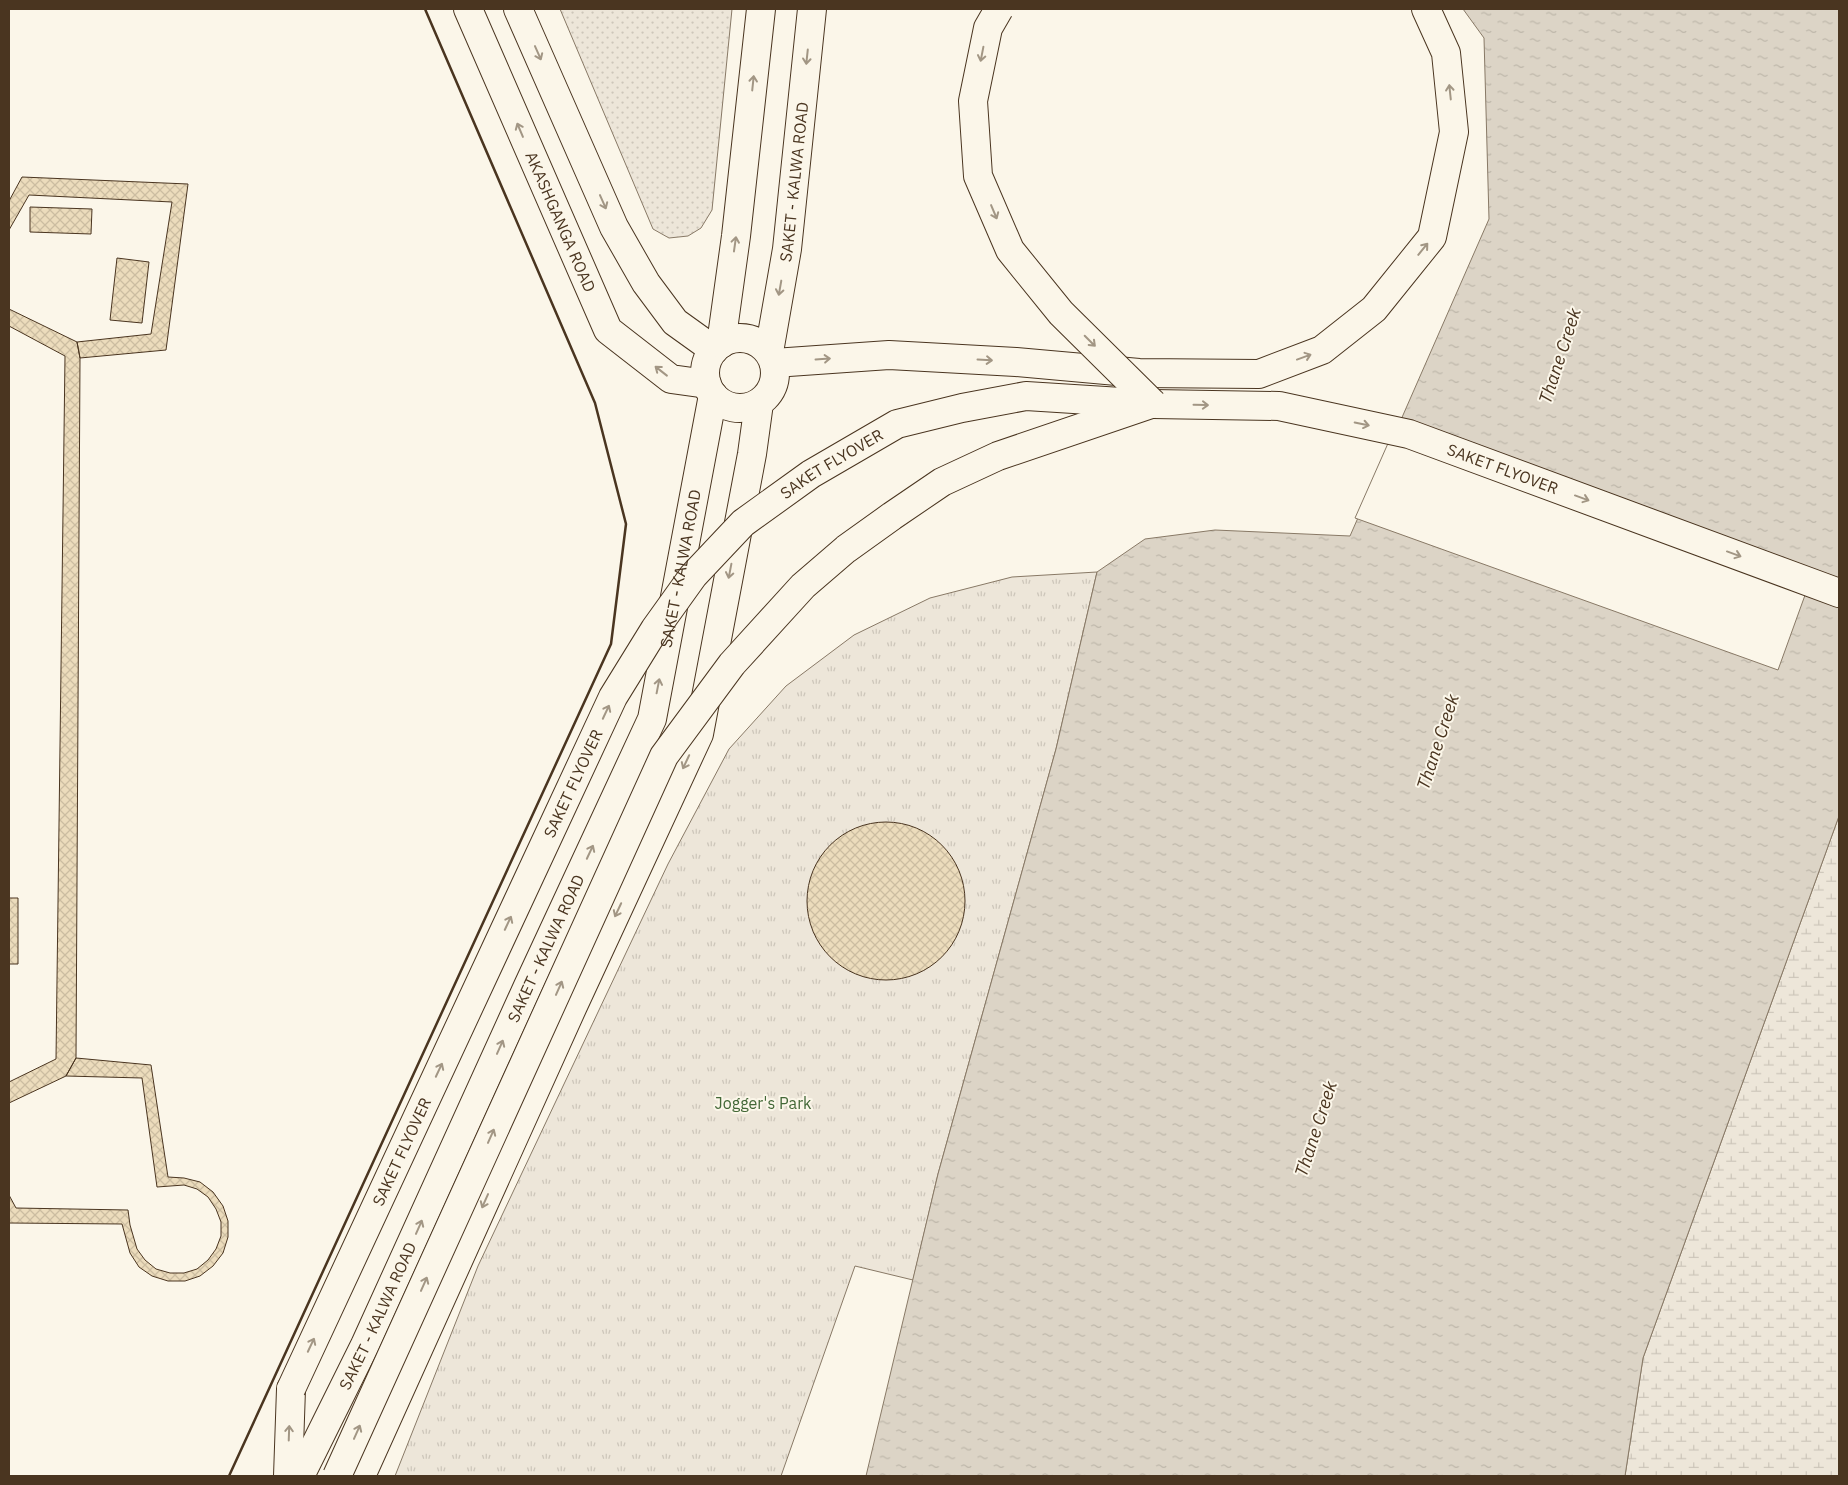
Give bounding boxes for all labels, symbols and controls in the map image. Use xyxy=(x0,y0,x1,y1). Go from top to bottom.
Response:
one-way arrow xyxy=(533,45,543,60)
one-way arrow xyxy=(977,46,987,62)
one-way arrow xyxy=(802,49,812,65)
one-way arrow xyxy=(748,75,758,91)
one-way arrow xyxy=(1445,85,1455,101)
street label: SAKET - KALWA ROAD xyxy=(775,101,812,263)
one-way arrow xyxy=(515,123,525,138)
street label: AKASHGANGA ROAD xyxy=(521,148,600,295)
one-way arrow xyxy=(599,194,609,209)
one-way arrow xyxy=(989,204,999,219)
one-way arrow xyxy=(730,237,740,253)
one-way arrow xyxy=(1417,243,1428,256)
one-way arrow xyxy=(775,280,785,296)
water label: Thane Creek xyxy=(1533,304,1586,407)
one-way arrow xyxy=(1083,335,1096,347)
one-way arrow xyxy=(1296,352,1312,361)
one-way arrow xyxy=(815,355,831,364)
one-way arrow xyxy=(976,355,993,365)
one-way arrow xyxy=(655,365,668,376)
one-way arrow xyxy=(1193,400,1209,409)
one-way arrow xyxy=(1353,420,1369,429)
street label: SAKET FLYOVER xyxy=(776,424,887,503)
street label: SAKET FLYOVER xyxy=(1444,439,1561,498)
street label: SAKET - KALWA ROAD xyxy=(656,488,705,649)
one-way arrow xyxy=(1574,494,1589,503)
one-way arrow xyxy=(1726,550,1742,559)
one-way arrow xyxy=(725,562,734,578)
one-way arrow xyxy=(654,678,664,694)
water label: Thane Creek xyxy=(1411,690,1464,793)
one-way arrow xyxy=(601,705,611,720)
street label: SAKET FLYOVER xyxy=(539,726,607,841)
one-way arrow xyxy=(681,754,690,769)
one-way arrow xyxy=(586,845,596,860)
street label: SAKET - KALWA ROAD xyxy=(503,871,588,1025)
one-way arrow xyxy=(612,902,622,917)
one-way arrow xyxy=(503,916,513,931)
one-way arrow xyxy=(554,981,564,996)
one-way arrow xyxy=(496,1040,506,1055)
one-way arrow xyxy=(434,1063,444,1078)
water label: Thane Creek xyxy=(1289,1077,1342,1180)
park label: Jogger's Park xyxy=(715,1093,812,1113)
street label: SAKET FLYOVER xyxy=(368,1094,435,1209)
one-way arrow xyxy=(487,1129,497,1144)
one-way arrow xyxy=(479,1193,489,1208)
one-way arrow xyxy=(414,1220,424,1235)
street label: SAKET - KALWA ROAD xyxy=(334,1239,420,1393)
one-way arrow xyxy=(420,1277,430,1292)
one-way arrow xyxy=(307,1338,317,1353)
one-way arrow xyxy=(284,1425,294,1441)
one-way arrow xyxy=(352,1425,362,1440)

